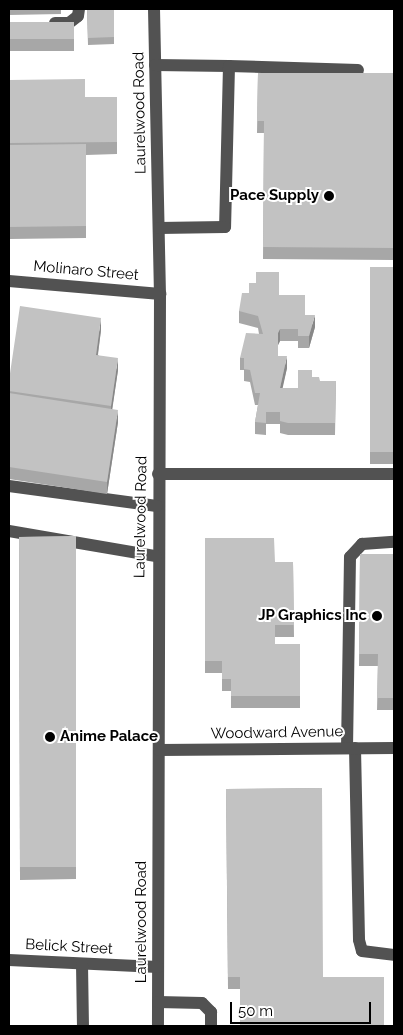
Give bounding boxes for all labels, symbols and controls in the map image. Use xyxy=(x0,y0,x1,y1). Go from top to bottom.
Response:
street label: Laurelwood Road xyxy=(130,52,150,174)
place label: Pace Supply xyxy=(230,187,319,205)
marker: Pace Supply xyxy=(323,190,335,202)
street label: Molinaro Street xyxy=(33,257,139,285)
street label: Laurelwood Road xyxy=(131,456,151,578)
place label: JP Graphics Inc xyxy=(258,607,367,625)
marker: JP Graphics Inc xyxy=(371,610,383,622)
street label: Woodward Avenue xyxy=(210,723,344,743)
place label: Anime Palace xyxy=(60,728,158,746)
marker: Anime Palace xyxy=(44,731,56,743)
street label: Laurelwood Road xyxy=(133,861,151,983)
street label: Belick Street xyxy=(25,936,113,958)
scale bar xyxy=(233,992,374,1024)
text: 50 m xyxy=(238,1002,273,1020)

